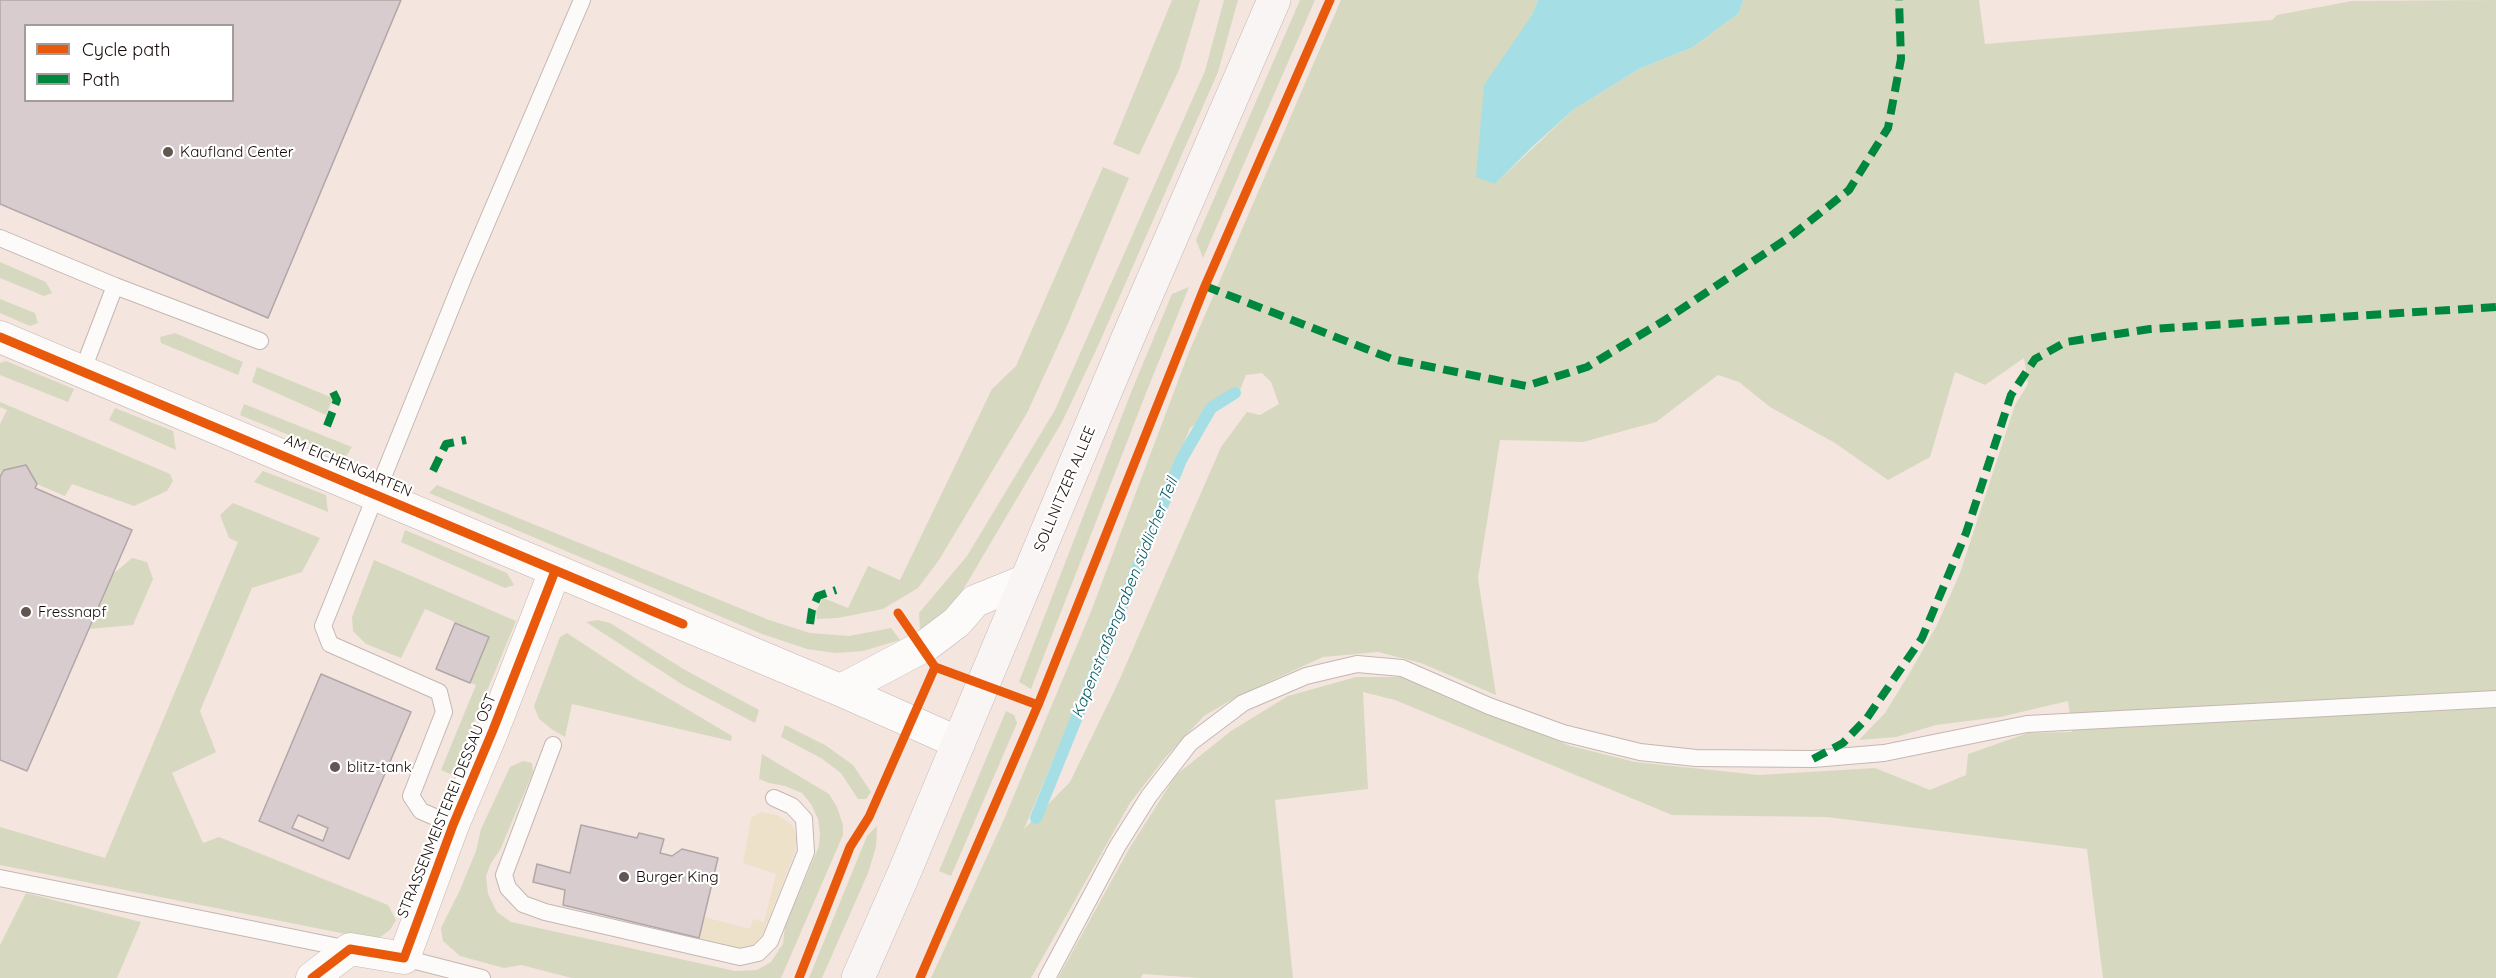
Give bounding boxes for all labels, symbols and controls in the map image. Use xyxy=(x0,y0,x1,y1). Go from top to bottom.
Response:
legend xyxy=(24,24,234,102)
text: Cycle path xyxy=(82,38,170,61)
text: Path xyxy=(82,68,120,91)
place label: Kaufland Center xyxy=(180,143,294,161)
marker: Kaufland Center xyxy=(161,145,175,159)
street label: SOLLNITZER ALLEE xyxy=(1030,424,1100,554)
street label: AM EICHENGARTEN xyxy=(281,431,415,501)
water label: Kapenstraßengraben südlicher Teil xyxy=(1068,475,1182,721)
place label: Fressnapf xyxy=(38,603,107,621)
marker: Fressnapf xyxy=(19,605,33,619)
street label: STRASSENMEISTEREI DESSAU OST xyxy=(394,691,500,921)
place label: blitz-tank xyxy=(347,758,412,776)
marker: blitz-tank xyxy=(328,760,342,774)
place label: Burger King xyxy=(636,868,719,886)
marker: Burger King xyxy=(617,870,631,884)

